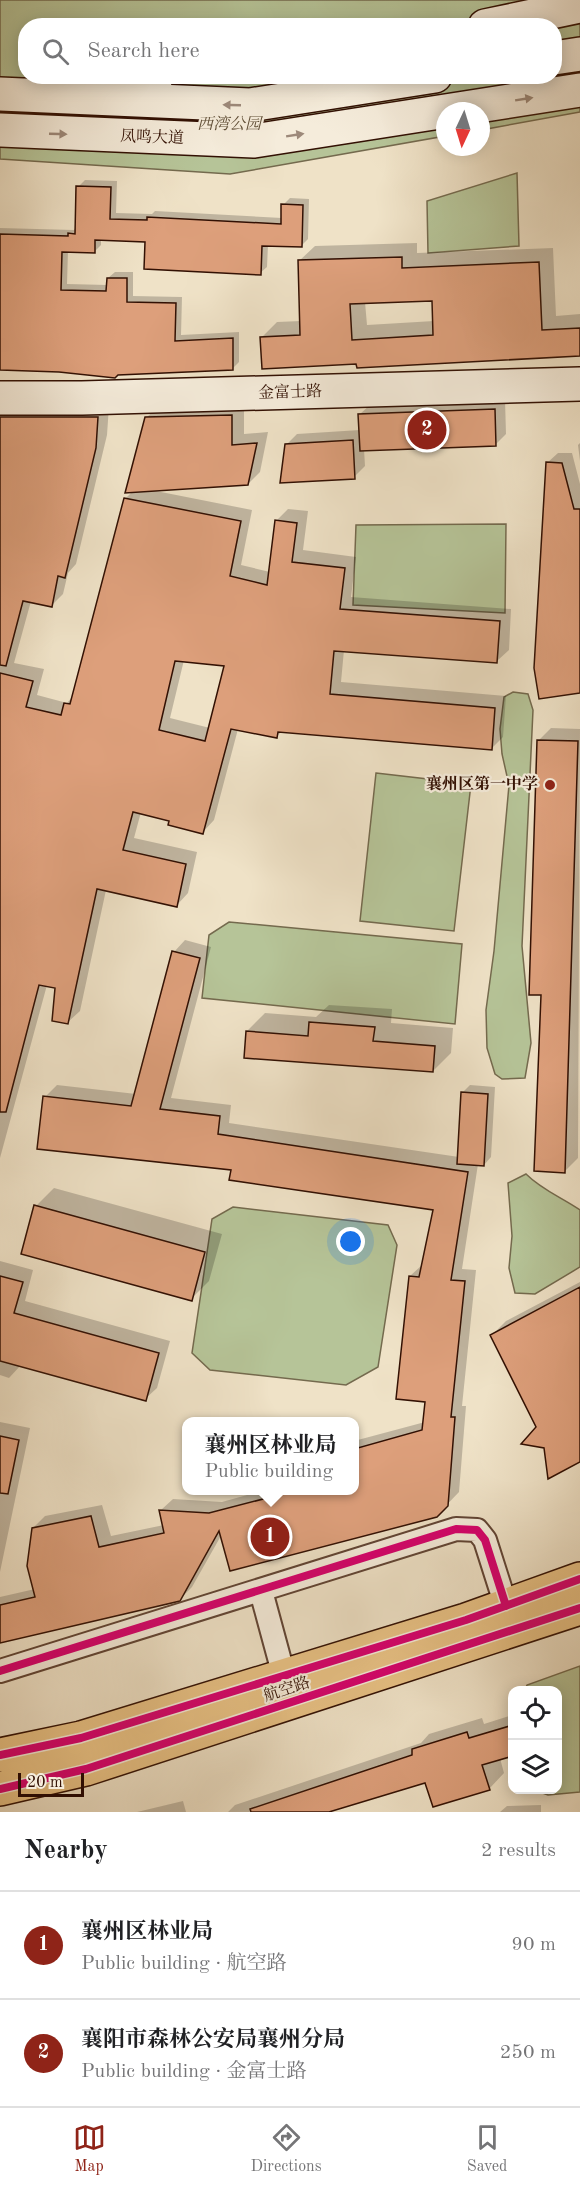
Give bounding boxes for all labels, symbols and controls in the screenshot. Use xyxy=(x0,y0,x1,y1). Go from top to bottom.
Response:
search box xyxy=(18,18,562,84)
icon: search xyxy=(39,35,72,68)
text: Search here xyxy=(87,40,200,62)
one-way arrow xyxy=(514,94,533,103)
one-way arrow xyxy=(222,100,241,109)
north arrow xyxy=(436,102,490,156)
park label: 西湾公园 xyxy=(197,115,264,133)
street label: 凤鸣大道 xyxy=(120,127,184,147)
one-way arrow xyxy=(49,130,68,139)
one-way arrow xyxy=(285,130,304,139)
street label: 金富士路 xyxy=(258,382,322,402)
pin: 2 xyxy=(408,408,446,452)
place label: 襄州区第一中学 xyxy=(426,774,538,793)
marker: 襄州区第一中学 xyxy=(543,778,557,792)
your location xyxy=(336,1227,365,1256)
popup xyxy=(182,1417,359,1495)
text: 襄州区林业局 xyxy=(204,1435,337,1457)
text: Public building xyxy=(204,1462,333,1482)
pin: 1 xyxy=(250,1514,290,1560)
street label: 航空路 xyxy=(261,1673,312,1705)
map controls xyxy=(508,1686,562,1794)
button: locate xyxy=(508,1686,562,1740)
button: layers xyxy=(508,1740,562,1794)
scale bar xyxy=(18,1770,84,1798)
text: 20 m xyxy=(27,1775,63,1791)
text: Nearby xyxy=(24,1838,108,1864)
text: 2 results xyxy=(481,1841,556,1861)
text: 襄州区林业局 xyxy=(81,1921,213,1943)
text: 1 xyxy=(38,1935,49,1955)
text: 90 m xyxy=(511,1935,556,1955)
text: Public building · 航空路 xyxy=(81,1954,287,1974)
text: 襄阳市森林公安局襄州分局 xyxy=(81,2029,345,2051)
text: 2 xyxy=(38,2043,49,2063)
text: 250 m xyxy=(500,2043,556,2063)
text: Public building · 金富士路 xyxy=(81,2062,307,2082)
tab: Map xyxy=(73,2121,106,2177)
tab: Directions xyxy=(251,2121,322,2177)
tab: Saved xyxy=(467,2121,507,2177)

